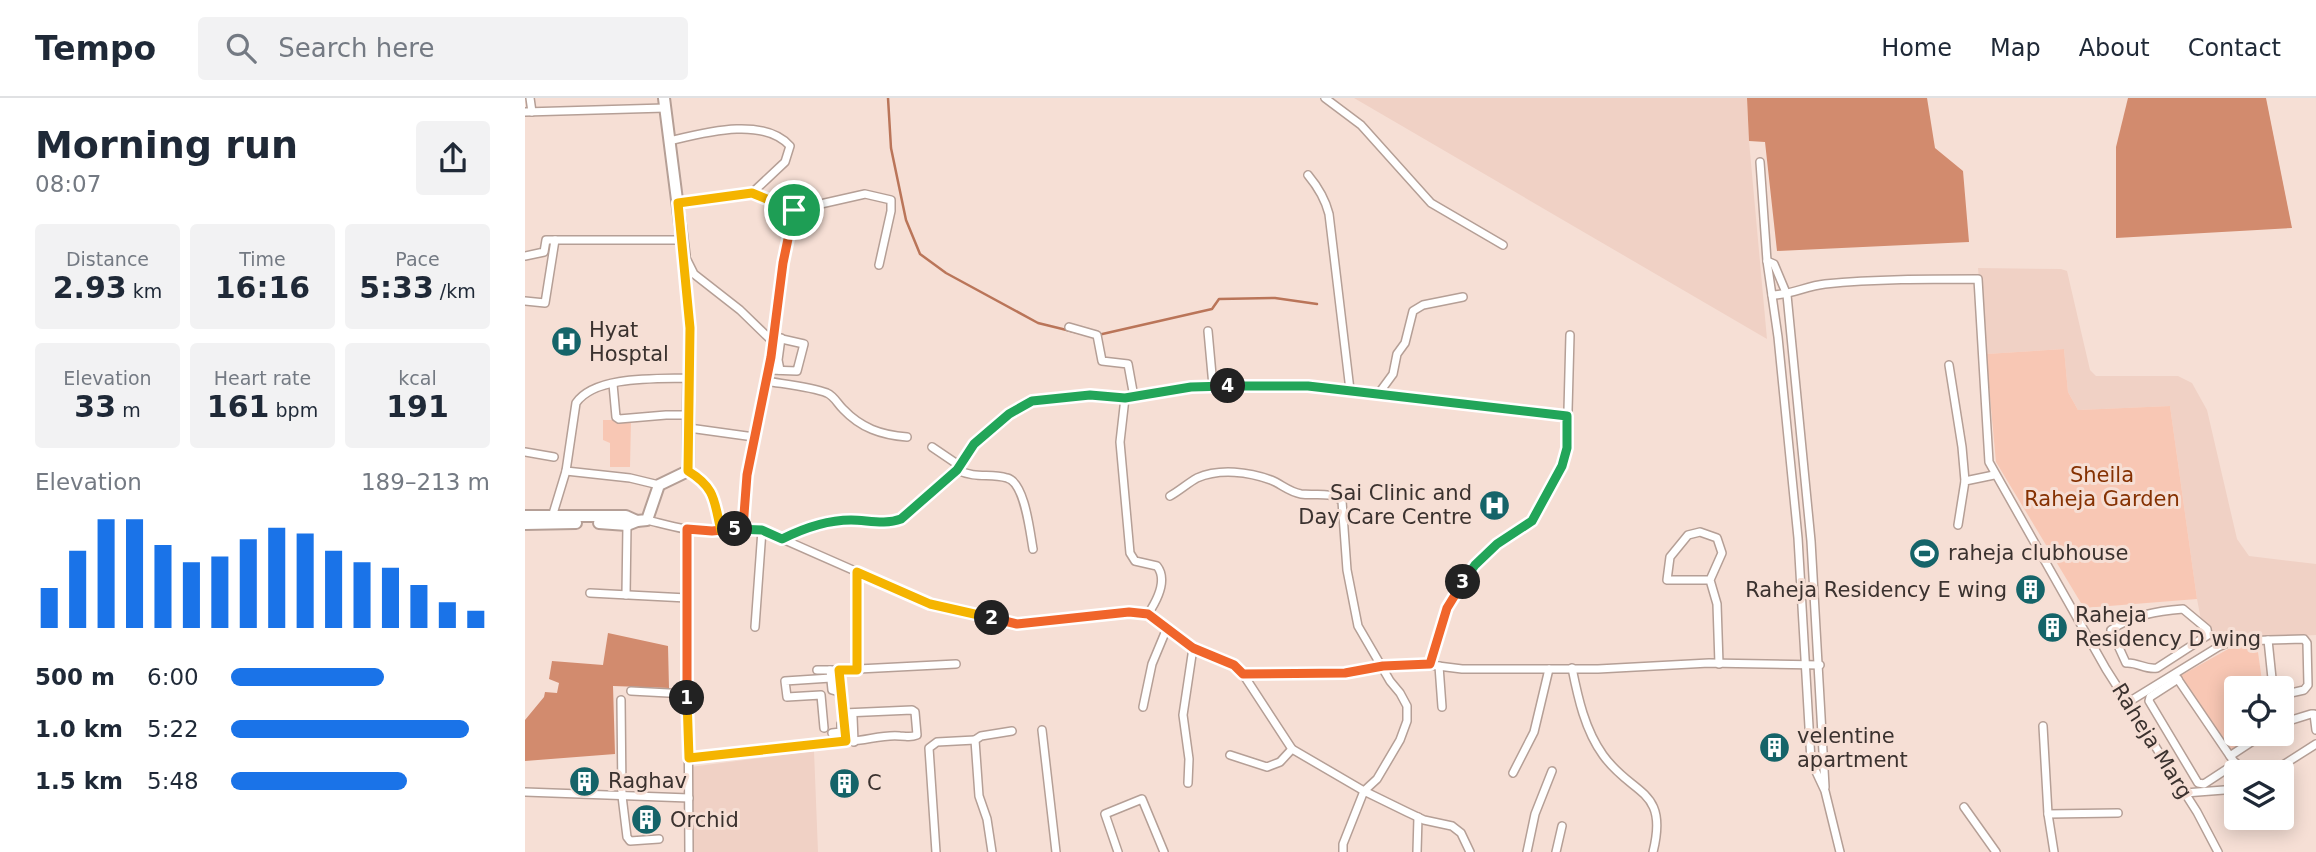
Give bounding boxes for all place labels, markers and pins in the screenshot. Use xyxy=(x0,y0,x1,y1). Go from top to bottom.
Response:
pin xyxy=(764,180,824,240)
place label: Hyat Hosptal xyxy=(589,318,669,366)
hospital icon: Hyat Hosptal xyxy=(549,325,583,359)
pin: 4 xyxy=(1211,368,1245,404)
place label: Sai Clinic and Day Care Centre xyxy=(1298,481,1472,529)
hospital icon: Sai Clinic and Day Care Centre xyxy=(1478,488,1512,522)
pin: 5 xyxy=(717,512,753,546)
sports icon: raheja clubhouse xyxy=(1908,536,1942,570)
place label: raheja clubhouse xyxy=(1948,541,2128,565)
pin: 3 xyxy=(1445,564,1481,600)
building icon: Raheja Residency E wing xyxy=(2013,573,2047,607)
place label: Raheja Residency E wing xyxy=(1745,578,2007,602)
pin: 2 xyxy=(974,601,1009,636)
place label: Raheja Residency D wing xyxy=(2075,603,2261,651)
building icon: Raheja Residency D wing xyxy=(2035,610,2069,644)
pin: 1 xyxy=(669,680,705,716)
place label: velentine apartment xyxy=(1797,724,1908,772)
building icon: velentine apartment xyxy=(1757,731,1791,765)
building icon: Raghav xyxy=(568,764,602,798)
building icon: C xyxy=(827,766,861,800)
place label: Raghav xyxy=(608,769,687,793)
place label: C xyxy=(867,771,882,795)
building icon: Orchid xyxy=(630,803,664,837)
place label: Orchid xyxy=(670,808,739,832)

